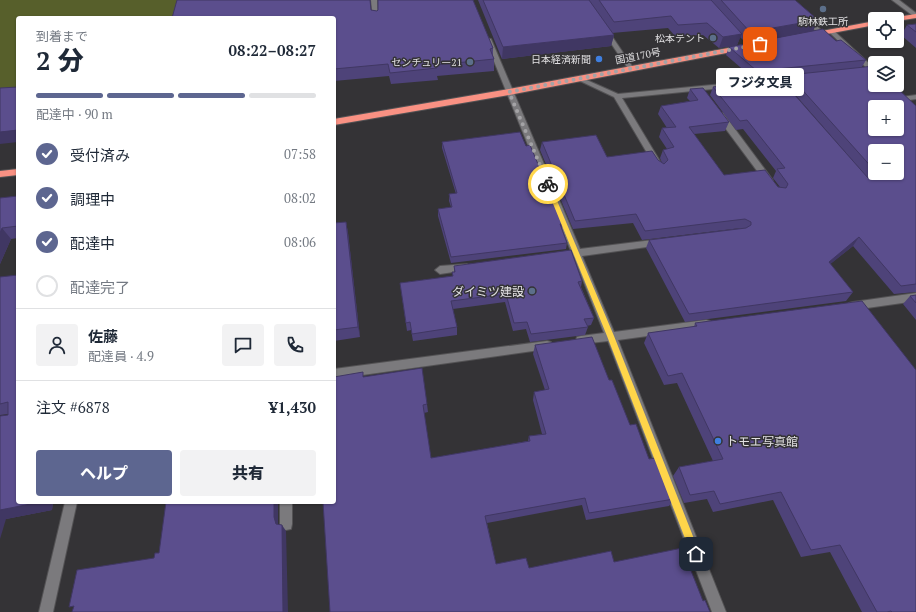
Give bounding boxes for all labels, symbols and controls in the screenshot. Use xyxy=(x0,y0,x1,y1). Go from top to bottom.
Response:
marker: 駒林鉄工所 xyxy=(818,4,828,14)
map controls xyxy=(868,12,904,180)
button: locate xyxy=(868,12,904,48)
place label: 駒林鉄工所 xyxy=(798,15,848,28)
text: 到着まで xyxy=(36,27,88,45)
pin xyxy=(743,27,777,61)
place label: 松本テント xyxy=(655,32,705,45)
marker: 松本テント xyxy=(708,33,718,43)
icon: bag xyxy=(749,33,771,55)
text: 08:22–08:27 xyxy=(229,40,316,60)
text: 2 分 xyxy=(36,43,84,77)
street label: 国道170号 xyxy=(614,45,662,67)
place label: 日本経済新聞 xyxy=(531,53,591,66)
marker: 日本経済新聞 xyxy=(594,54,604,64)
place label: センチュリー21 xyxy=(391,56,462,69)
button: layers xyxy=(868,56,904,92)
marker: センチュリー21 xyxy=(465,57,475,67)
callout: フジタ文具 xyxy=(716,68,804,96)
text: フジタ文具 xyxy=(728,73,792,91)
button: + xyxy=(868,100,904,136)
text: 配達中 · 90 m xyxy=(36,105,113,123)
icon: check xyxy=(36,143,58,165)
button: − xyxy=(868,144,904,180)
text: 受付済み xyxy=(70,145,130,165)
text: 07:58 xyxy=(284,145,316,163)
courier xyxy=(528,164,568,204)
icon: bike xyxy=(537,173,559,195)
icon: check xyxy=(36,187,58,209)
text: 調理中 xyxy=(70,189,115,209)
text: 08:02 xyxy=(284,189,316,207)
icon: check xyxy=(36,231,58,253)
text: 配達中 xyxy=(70,233,115,253)
text: 08:06 xyxy=(284,233,316,251)
text: 配達完了 xyxy=(70,277,130,297)
place label: ダイミツ建設 xyxy=(452,284,524,299)
marker: ダイミツ建設 xyxy=(527,286,537,296)
button: person xyxy=(36,324,78,366)
button: chat xyxy=(222,324,264,366)
button: phone xyxy=(274,324,316,366)
text: 佐藤 xyxy=(88,326,118,346)
text: 配達員 · 4.9 xyxy=(88,347,154,365)
text: 注文 #6878 xyxy=(36,397,110,417)
text: ¥1,430 xyxy=(269,397,316,417)
place label: トモエ写真館 xyxy=(726,434,798,449)
marker: トモエ写真館 xyxy=(713,436,723,446)
button: ヘルプ xyxy=(36,450,172,496)
button: 共有 xyxy=(180,450,316,496)
pin xyxy=(679,537,713,571)
icon: home xyxy=(685,543,707,565)

